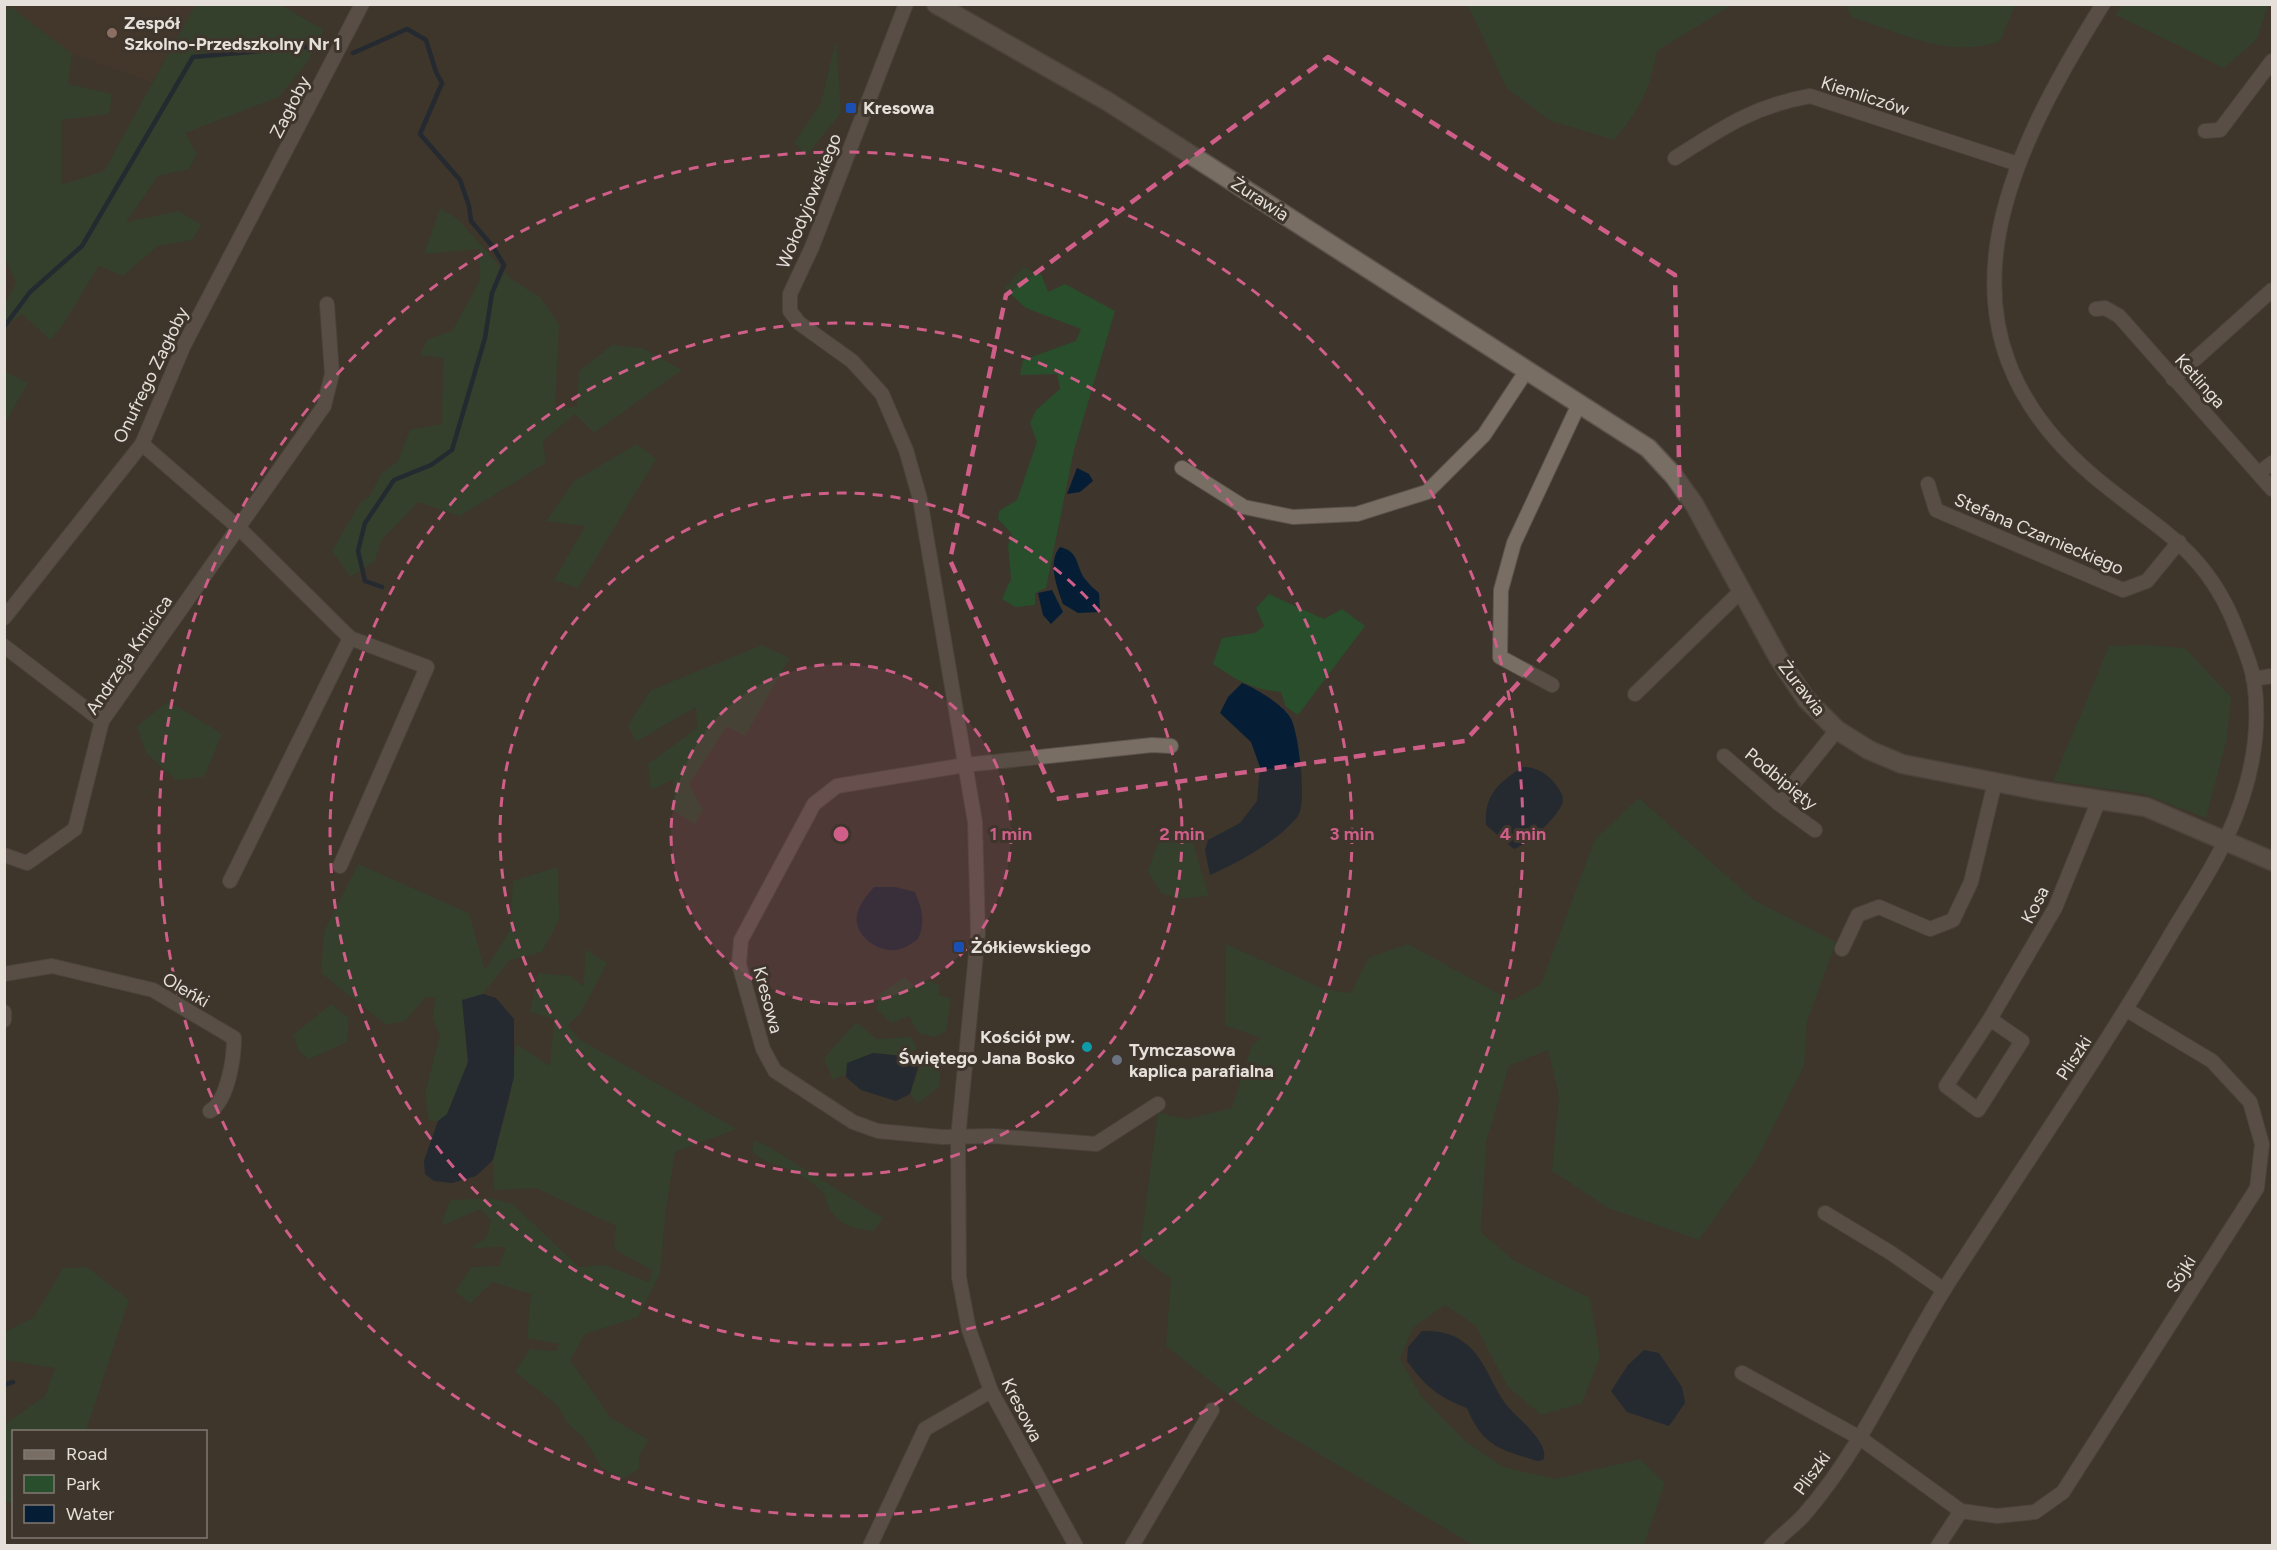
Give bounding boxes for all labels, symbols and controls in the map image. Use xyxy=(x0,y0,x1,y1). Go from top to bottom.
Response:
place label: Zespół Szkolno-Przedszkolny Nr 1 xyxy=(124,12,341,55)
marker: Zespół Szkolno-Przedszkolny Nr 1 xyxy=(105,26,119,40)
street label: Kiemliczów xyxy=(1818,71,1912,121)
street label: Zagłoby xyxy=(265,72,315,142)
place label: Kresowa xyxy=(863,97,934,119)
marker: Kresowa xyxy=(844,101,858,115)
street label: Wołodyjowskiego xyxy=(772,130,846,272)
street label: Żurawia xyxy=(1227,172,1293,226)
street label: Onufrego Zagłoby xyxy=(109,303,194,447)
street label: Ketlinga xyxy=(2170,349,2230,413)
street label: Stefana Czarnieckiego xyxy=(1951,488,2127,580)
street label: Andrzeja Kmicica xyxy=(81,591,177,719)
street label: Żurawia xyxy=(1774,656,1830,720)
street label: Podbipięty xyxy=(1740,743,1822,815)
text: 1 min xyxy=(990,823,1032,845)
text: 2 min xyxy=(1159,823,1205,845)
text: 3 min xyxy=(1330,823,1374,845)
text: 4 min xyxy=(1500,823,1546,845)
centre of rings xyxy=(831,824,851,844)
street label: Kosa xyxy=(2016,883,2054,927)
place label: Żółkiewskiego xyxy=(971,936,1091,958)
marker: Żółkiewskiego xyxy=(952,940,966,954)
street label: Kresowa xyxy=(749,964,787,1036)
street label: Oleńki xyxy=(159,968,213,1012)
place label: Kościół pw. Świętego Jana Bosko xyxy=(899,1026,1075,1069)
street label: Pliszki xyxy=(2052,1032,2096,1084)
place label: Tymczasowa kaplica parafialna xyxy=(1129,1039,1274,1082)
marker: Kościół pw. Świętego Jana Bosko xyxy=(1080,1040,1094,1054)
marker: Tymczasowa kaplica parafialna xyxy=(1110,1053,1124,1067)
street label: Sójki xyxy=(2161,1252,2201,1296)
street label: Kresowa xyxy=(997,1374,1047,1446)
legend xyxy=(12,1430,207,1538)
text: Road xyxy=(66,1443,107,1465)
street label: Pliszki xyxy=(1789,1447,1835,1499)
text: Park xyxy=(66,1473,101,1495)
text: Water xyxy=(66,1503,114,1525)

